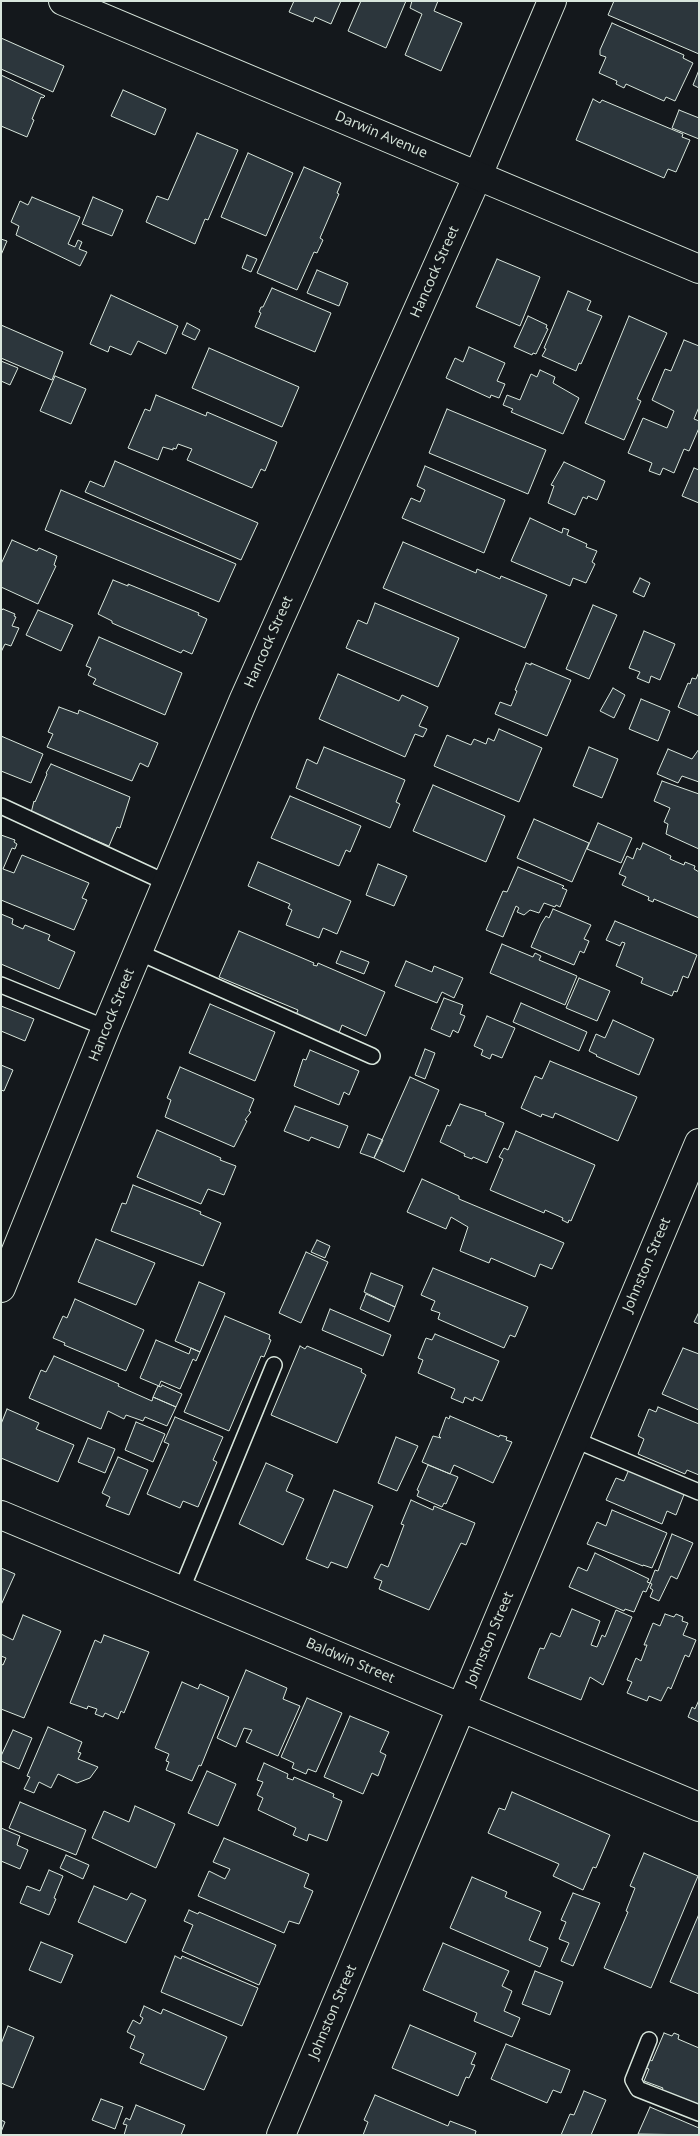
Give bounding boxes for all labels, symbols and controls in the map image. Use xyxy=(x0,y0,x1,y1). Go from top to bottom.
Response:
street label: Darwin Avenue xyxy=(332,108,430,162)
street label: Hancock Street xyxy=(407,224,463,320)
street label: Hancock Street xyxy=(241,594,297,690)
street label: Hancock Street xyxy=(86,966,138,1064)
street label: Johnston Street xyxy=(620,1215,674,1315)
street label: Johnston Street xyxy=(463,1589,517,1689)
street label: Baldwin Street xyxy=(303,1635,397,1687)
street label: Johnston Street xyxy=(306,1962,360,2062)

